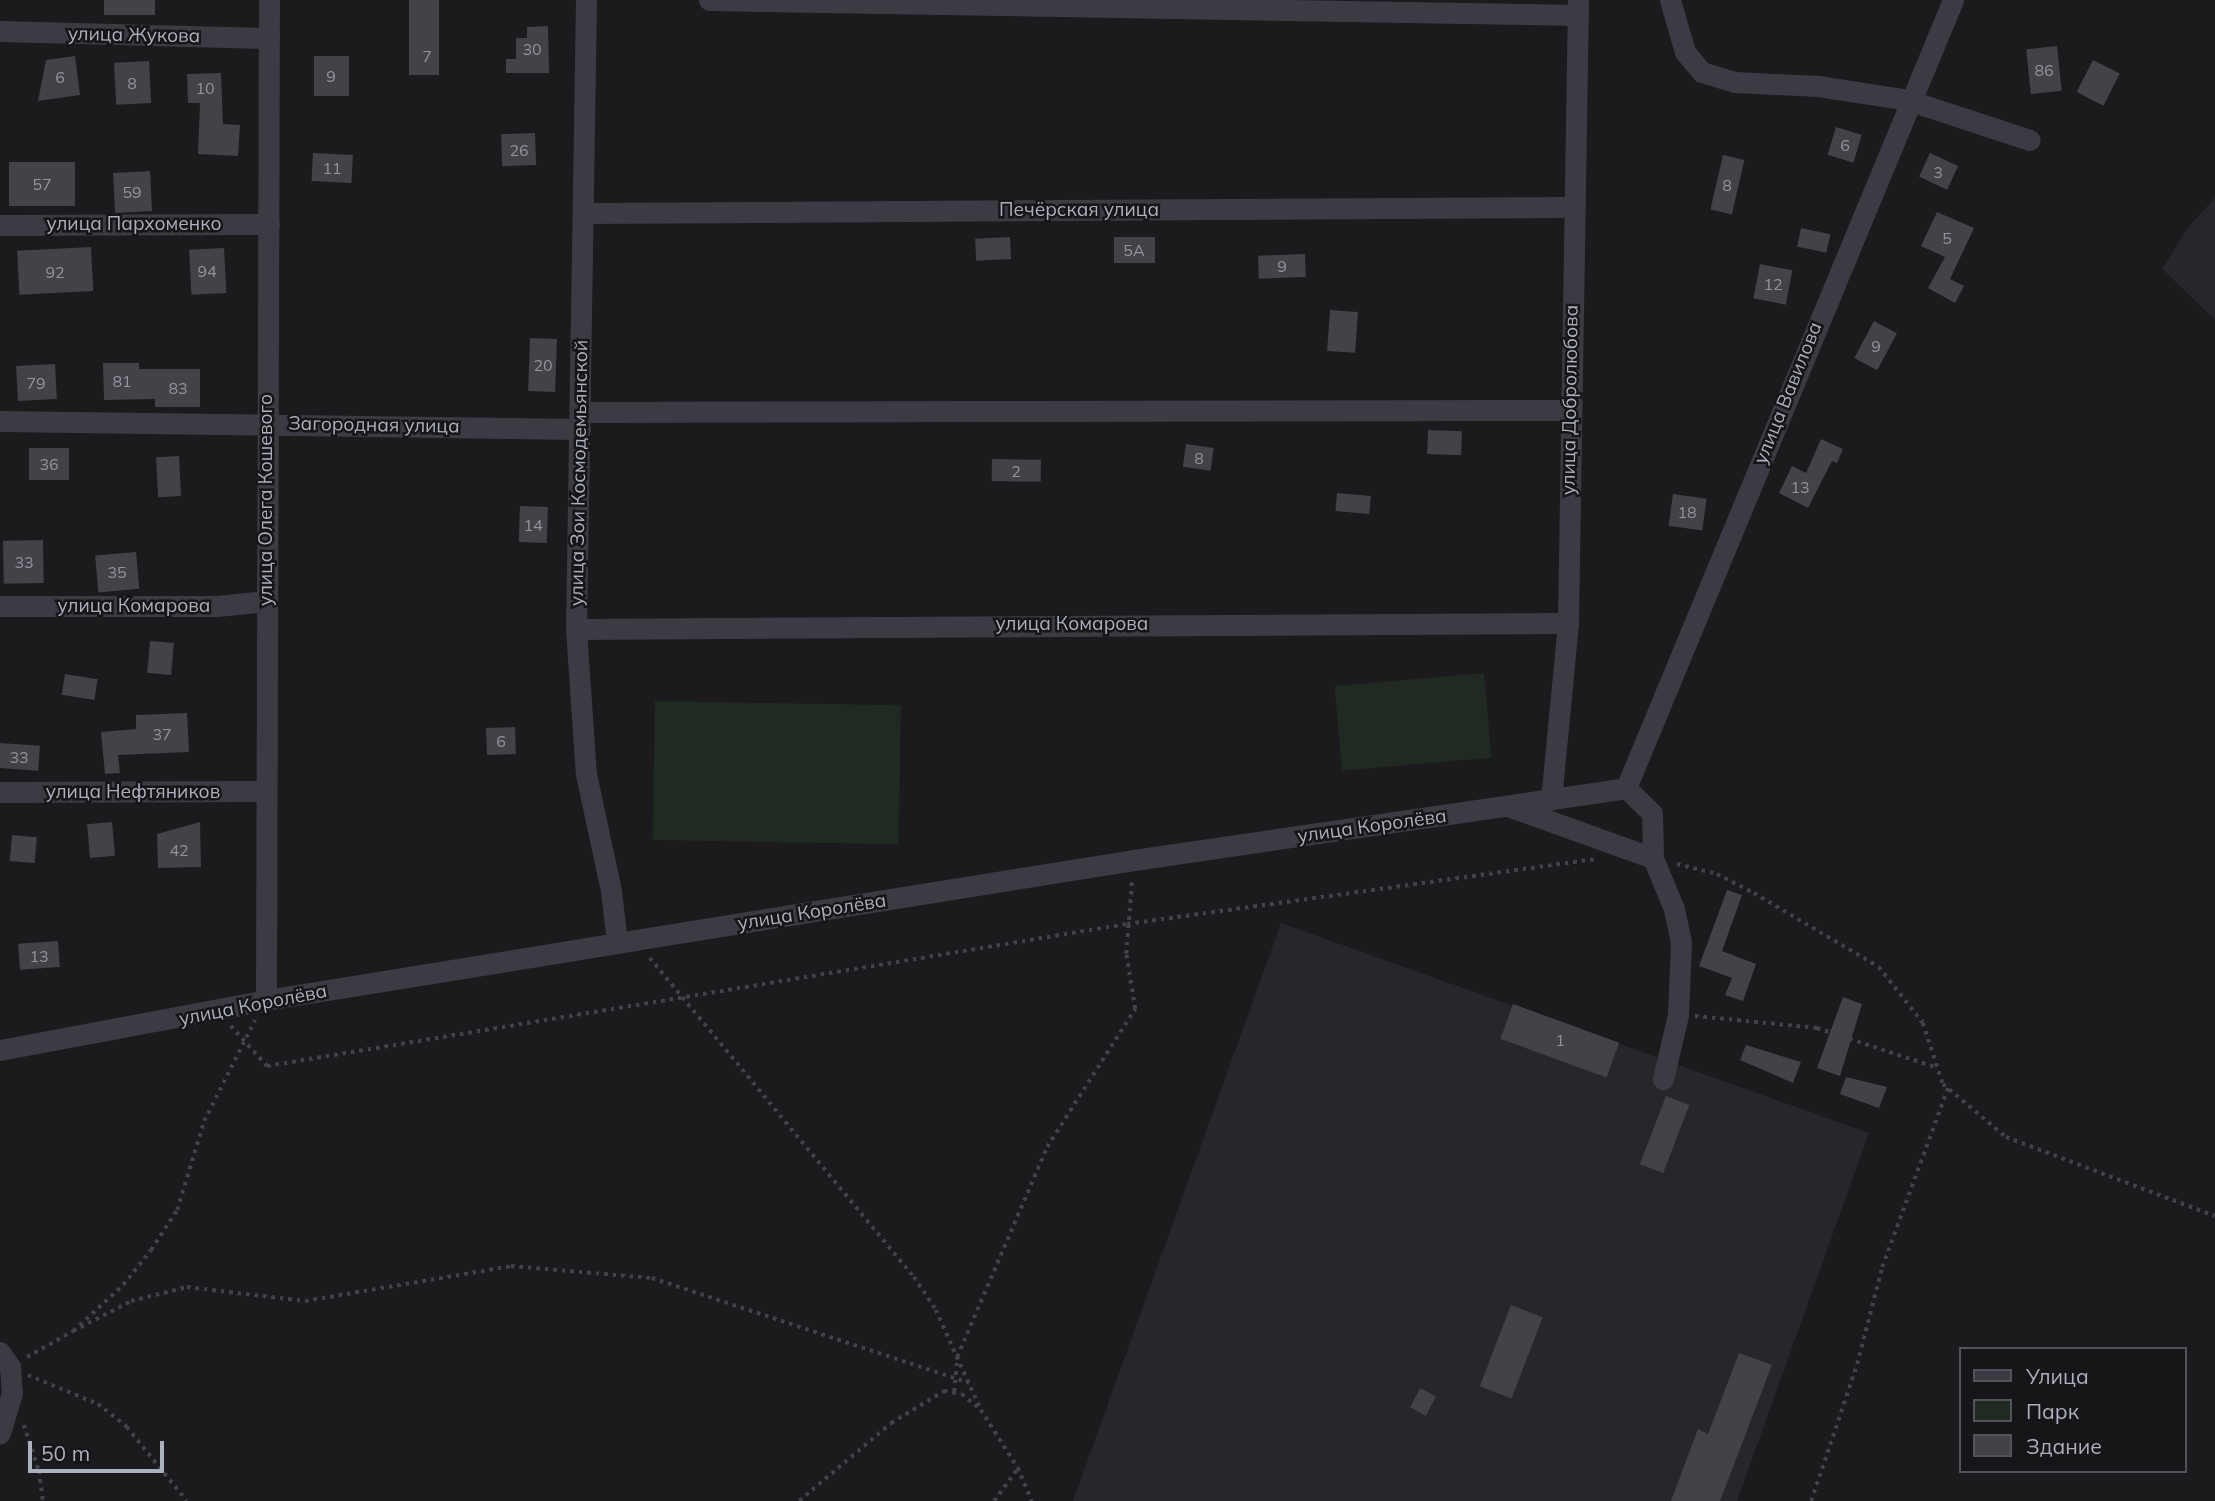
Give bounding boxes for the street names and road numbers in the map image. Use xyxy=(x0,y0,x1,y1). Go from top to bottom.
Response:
street label: улица Жукова xyxy=(68,22,200,48)
street label: Печёрская улица xyxy=(999,199,1159,221)
street label: улица Пархоменко xyxy=(47,213,221,235)
street label: улица Добролюбова xyxy=(1557,305,1583,495)
street label: улица Вавилова xyxy=(1749,319,1827,467)
street label: улица Зои Космодемьянской xyxy=(565,340,593,606)
street label: улица Олега Кошевого xyxy=(255,394,277,606)
street label: Загородная улица xyxy=(288,412,460,438)
street label: улица Комарова xyxy=(58,595,210,617)
street label: улица Комарова xyxy=(996,613,1148,635)
street label: улица Нефтяников xyxy=(46,781,220,803)
street label: улица Королёва xyxy=(1296,804,1448,848)
street label: улица Королёва xyxy=(736,889,888,935)
street label: улица Королёва xyxy=(177,979,329,1031)

